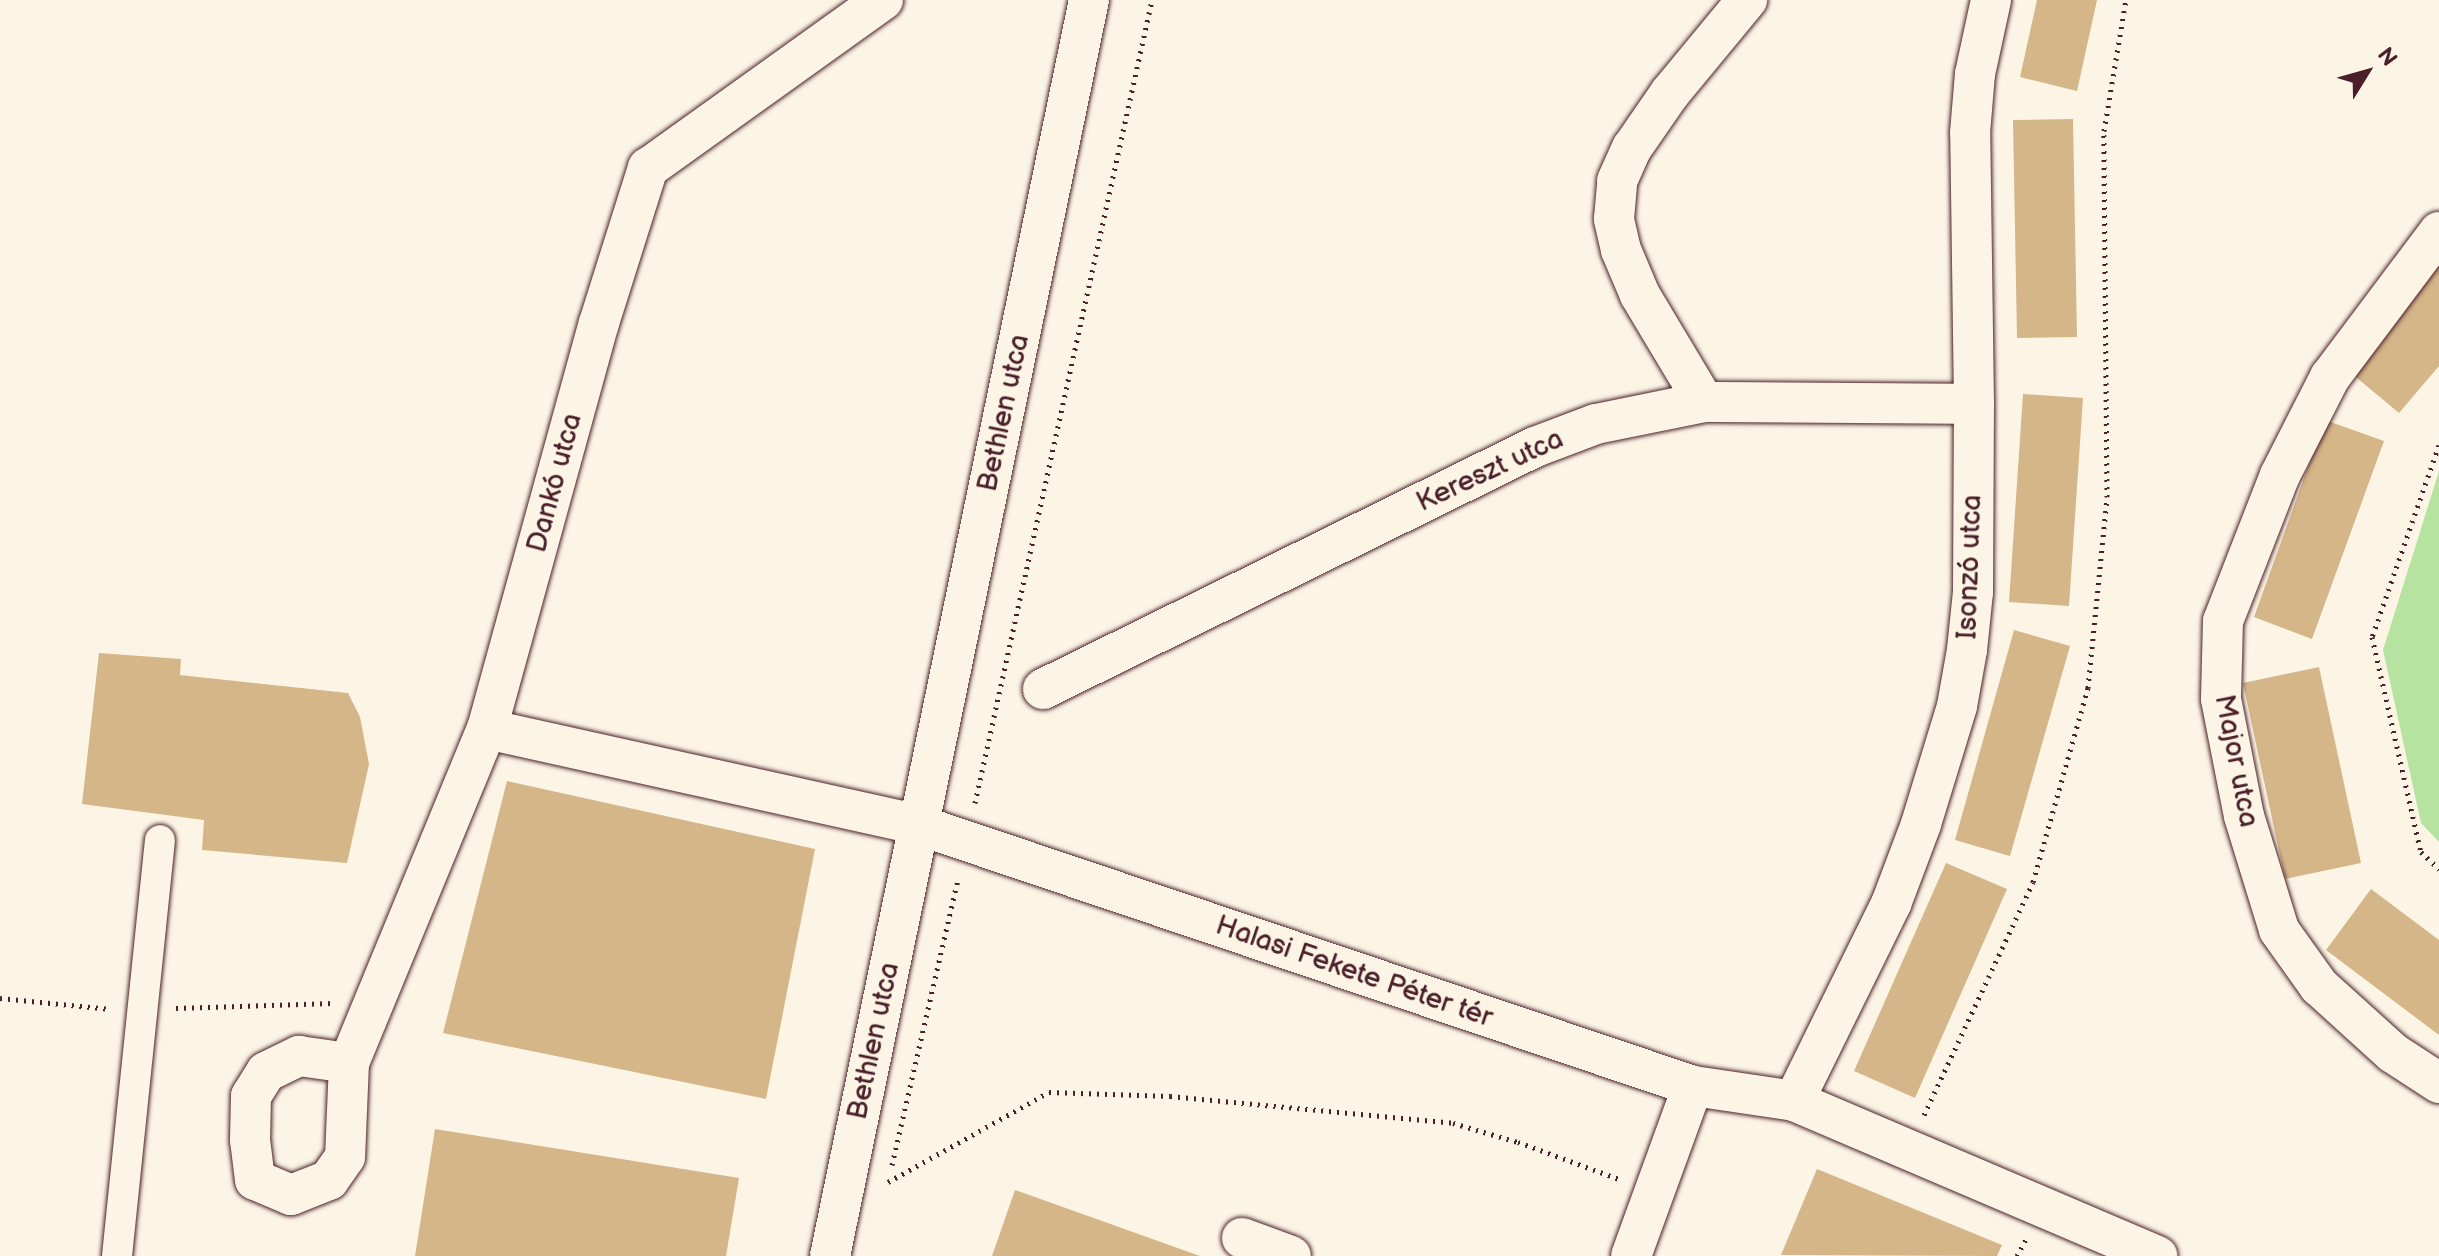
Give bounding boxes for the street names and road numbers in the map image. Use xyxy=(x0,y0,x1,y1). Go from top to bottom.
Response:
street label: Bethlen utca xyxy=(971,331,1037,495)
street label: Dankó utca xyxy=(520,410,590,556)
street label: Kereszt utca xyxy=(1411,422,1569,520)
street label: Isonzó utca xyxy=(1951,494,1989,640)
street label: Major utca xyxy=(2207,692,2265,830)
street label: Halasi Fekete Péter tér xyxy=(1211,909,1497,1035)
street label: Bethlen utca xyxy=(841,959,907,1123)

